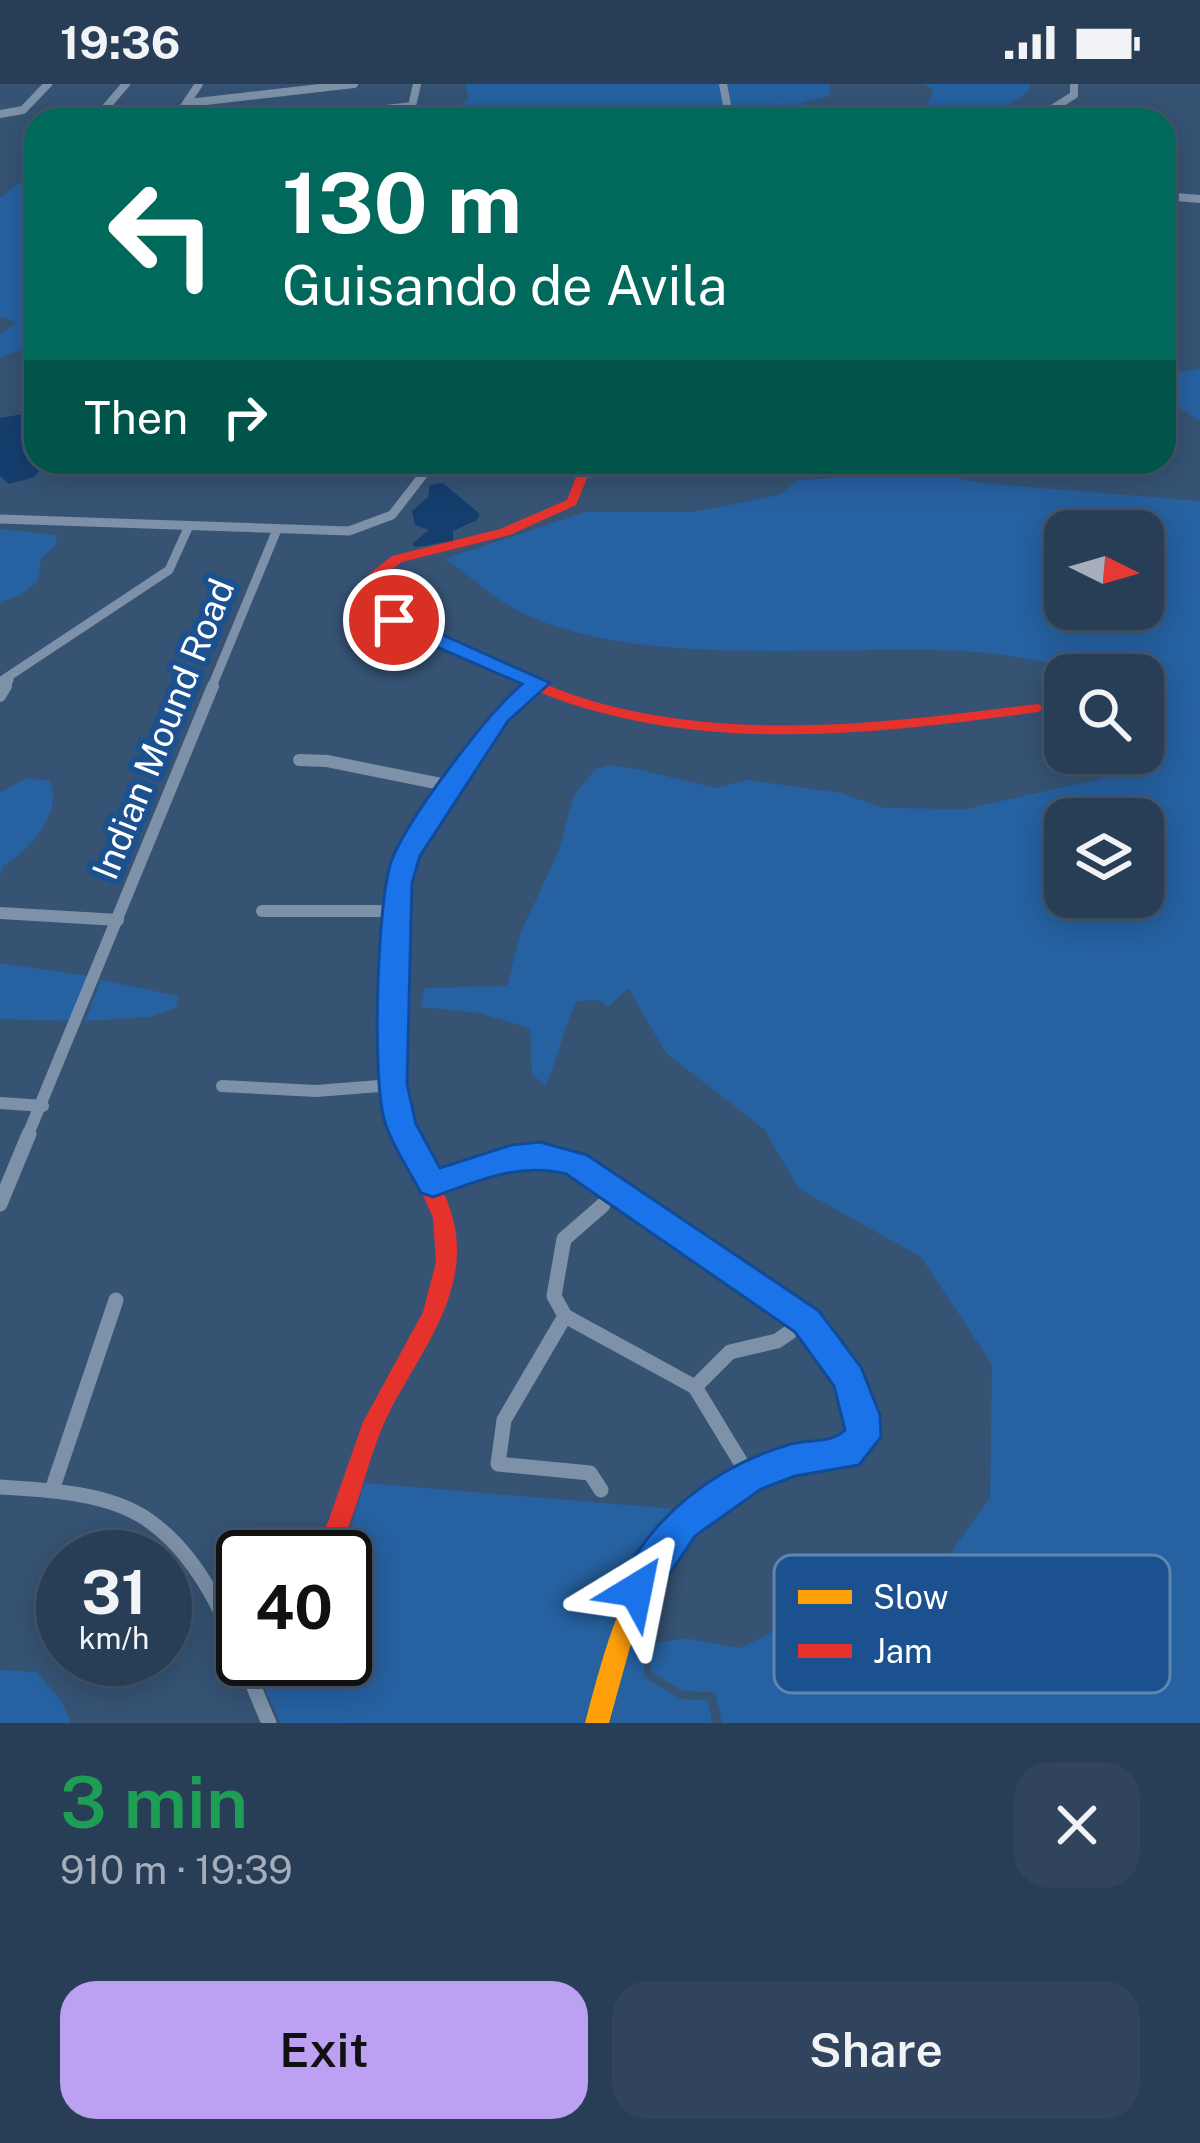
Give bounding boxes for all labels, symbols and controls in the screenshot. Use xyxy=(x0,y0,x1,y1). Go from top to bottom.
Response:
text: 19:36 xyxy=(60,16,181,69)
text: 130 m xyxy=(282,153,522,252)
icon: left xyxy=(84,156,240,312)
text: Guisando de Avila xyxy=(282,254,727,317)
icon: right xyxy=(212,384,278,450)
text: Then xyxy=(84,391,188,444)
north arrow xyxy=(1044,510,1164,630)
map controls xyxy=(1044,510,1164,918)
pin xyxy=(343,569,445,671)
street label: Indian Mound Road xyxy=(84,573,242,885)
icon: arrive xyxy=(361,587,427,653)
button: search xyxy=(1044,654,1164,774)
button: layers xyxy=(1044,798,1164,918)
position arrow xyxy=(573,1527,699,1653)
speed limit sign: 40 xyxy=(216,1530,372,1686)
legend xyxy=(774,1555,1170,1693)
text: 31 xyxy=(81,1557,147,1628)
text: Slow xyxy=(873,1578,948,1616)
text: km/h xyxy=(79,1620,149,1656)
text: Jam xyxy=(873,1632,933,1670)
text: 3 min xyxy=(60,1760,248,1844)
button: close xyxy=(1014,1762,1140,1888)
text: 910 m · 19:39 xyxy=(60,1847,293,1893)
button: Exit xyxy=(60,1981,588,2119)
button: Share xyxy=(612,1981,1140,2119)

